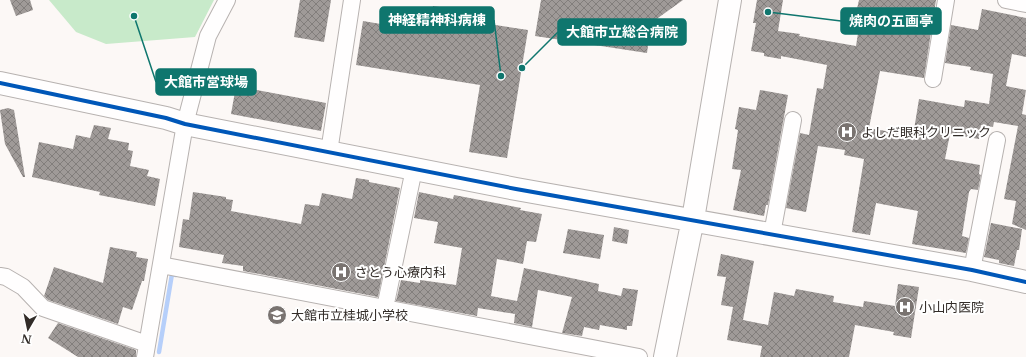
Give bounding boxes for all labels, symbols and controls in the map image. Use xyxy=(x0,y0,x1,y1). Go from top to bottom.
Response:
callout: 神経精神科病棟 xyxy=(380,7,494,33)
callout: 焼肉の五画亭 xyxy=(841,8,941,34)
text: 神経精神科病棟 xyxy=(388,11,486,29)
text: 焼肉の五画亭 xyxy=(849,12,933,30)
callout: 大館市立総合病院 xyxy=(558,19,686,45)
text: 大館市立総合病院 xyxy=(566,23,678,41)
callout: 大館市営球場 xyxy=(156,69,256,95)
text: 大館市営球場 xyxy=(164,73,248,91)
hospital icon: よしだ眼科クリニック xyxy=(836,121,858,143)
place label: よしだ眼科クリニック xyxy=(861,124,991,141)
hospital icon: さとう心療内科 xyxy=(330,261,352,283)
place label: さとう心療内科 xyxy=(355,264,446,281)
hospital icon: 小山内医院 xyxy=(894,296,916,318)
place label: 小山内医院 xyxy=(919,299,984,316)
school or university icon: 大館市立桂城小学校 xyxy=(266,304,288,326)
place label: 大館市立桂城小学校 xyxy=(291,307,408,324)
north arrow xyxy=(8,309,48,349)
text: N xyxy=(20,331,33,347)

